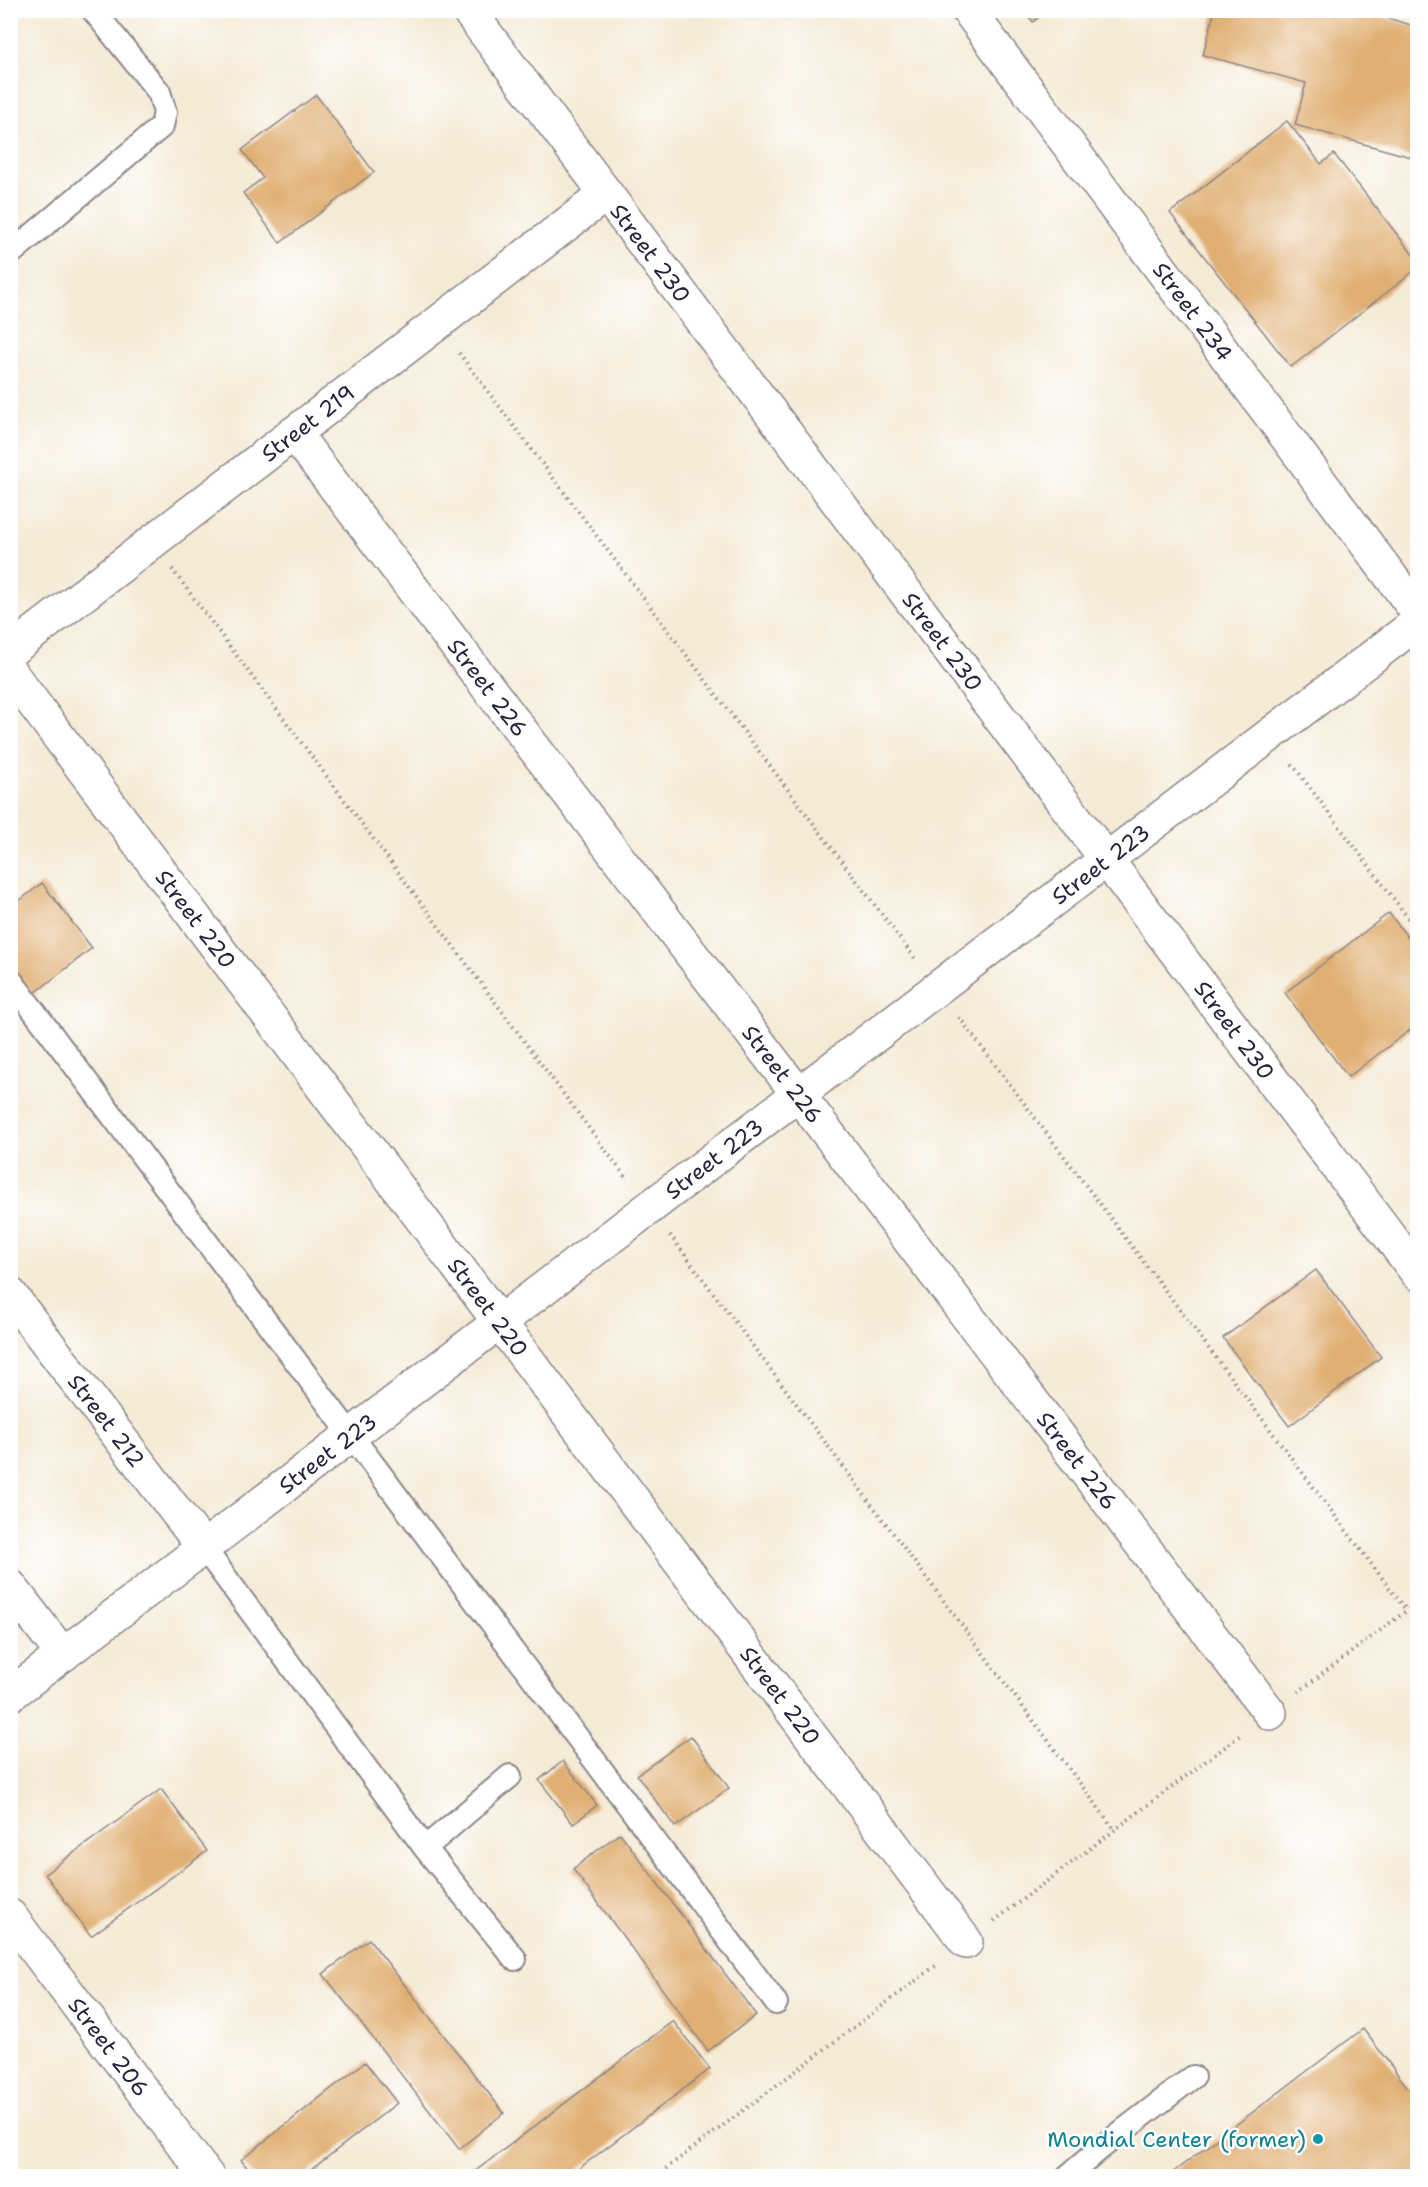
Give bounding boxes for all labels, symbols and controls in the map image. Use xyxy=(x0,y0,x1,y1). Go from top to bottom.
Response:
street label: Street 230 xyxy=(604,198,697,308)
street label: Street 234 xyxy=(1146,256,1239,367)
street label: Street 219 xyxy=(255,378,360,468)
street label: Street 230 xyxy=(896,586,989,697)
street label: Street 226 xyxy=(441,632,535,743)
street label: Street 223 xyxy=(1045,817,1155,911)
street label: Street 220 xyxy=(149,864,242,974)
street label: Street 230 xyxy=(1188,975,1281,1085)
street label: Street 226 xyxy=(736,1019,830,1129)
street label: Street 223 xyxy=(659,1112,769,1205)
street label: Street 220 xyxy=(441,1252,535,1362)
street label: Street 212 xyxy=(62,1368,151,1473)
street label: Street 226 xyxy=(1031,1405,1124,1515)
street label: Street 223 xyxy=(272,1406,382,1500)
street label: Street 220 xyxy=(734,1640,827,1751)
street label: Street 206 xyxy=(62,1991,156,2102)
place label: Mondial Center (former) xyxy=(1047,2125,1306,2154)
marker: Mondial Center (former) xyxy=(1311,2132,1325,2146)

